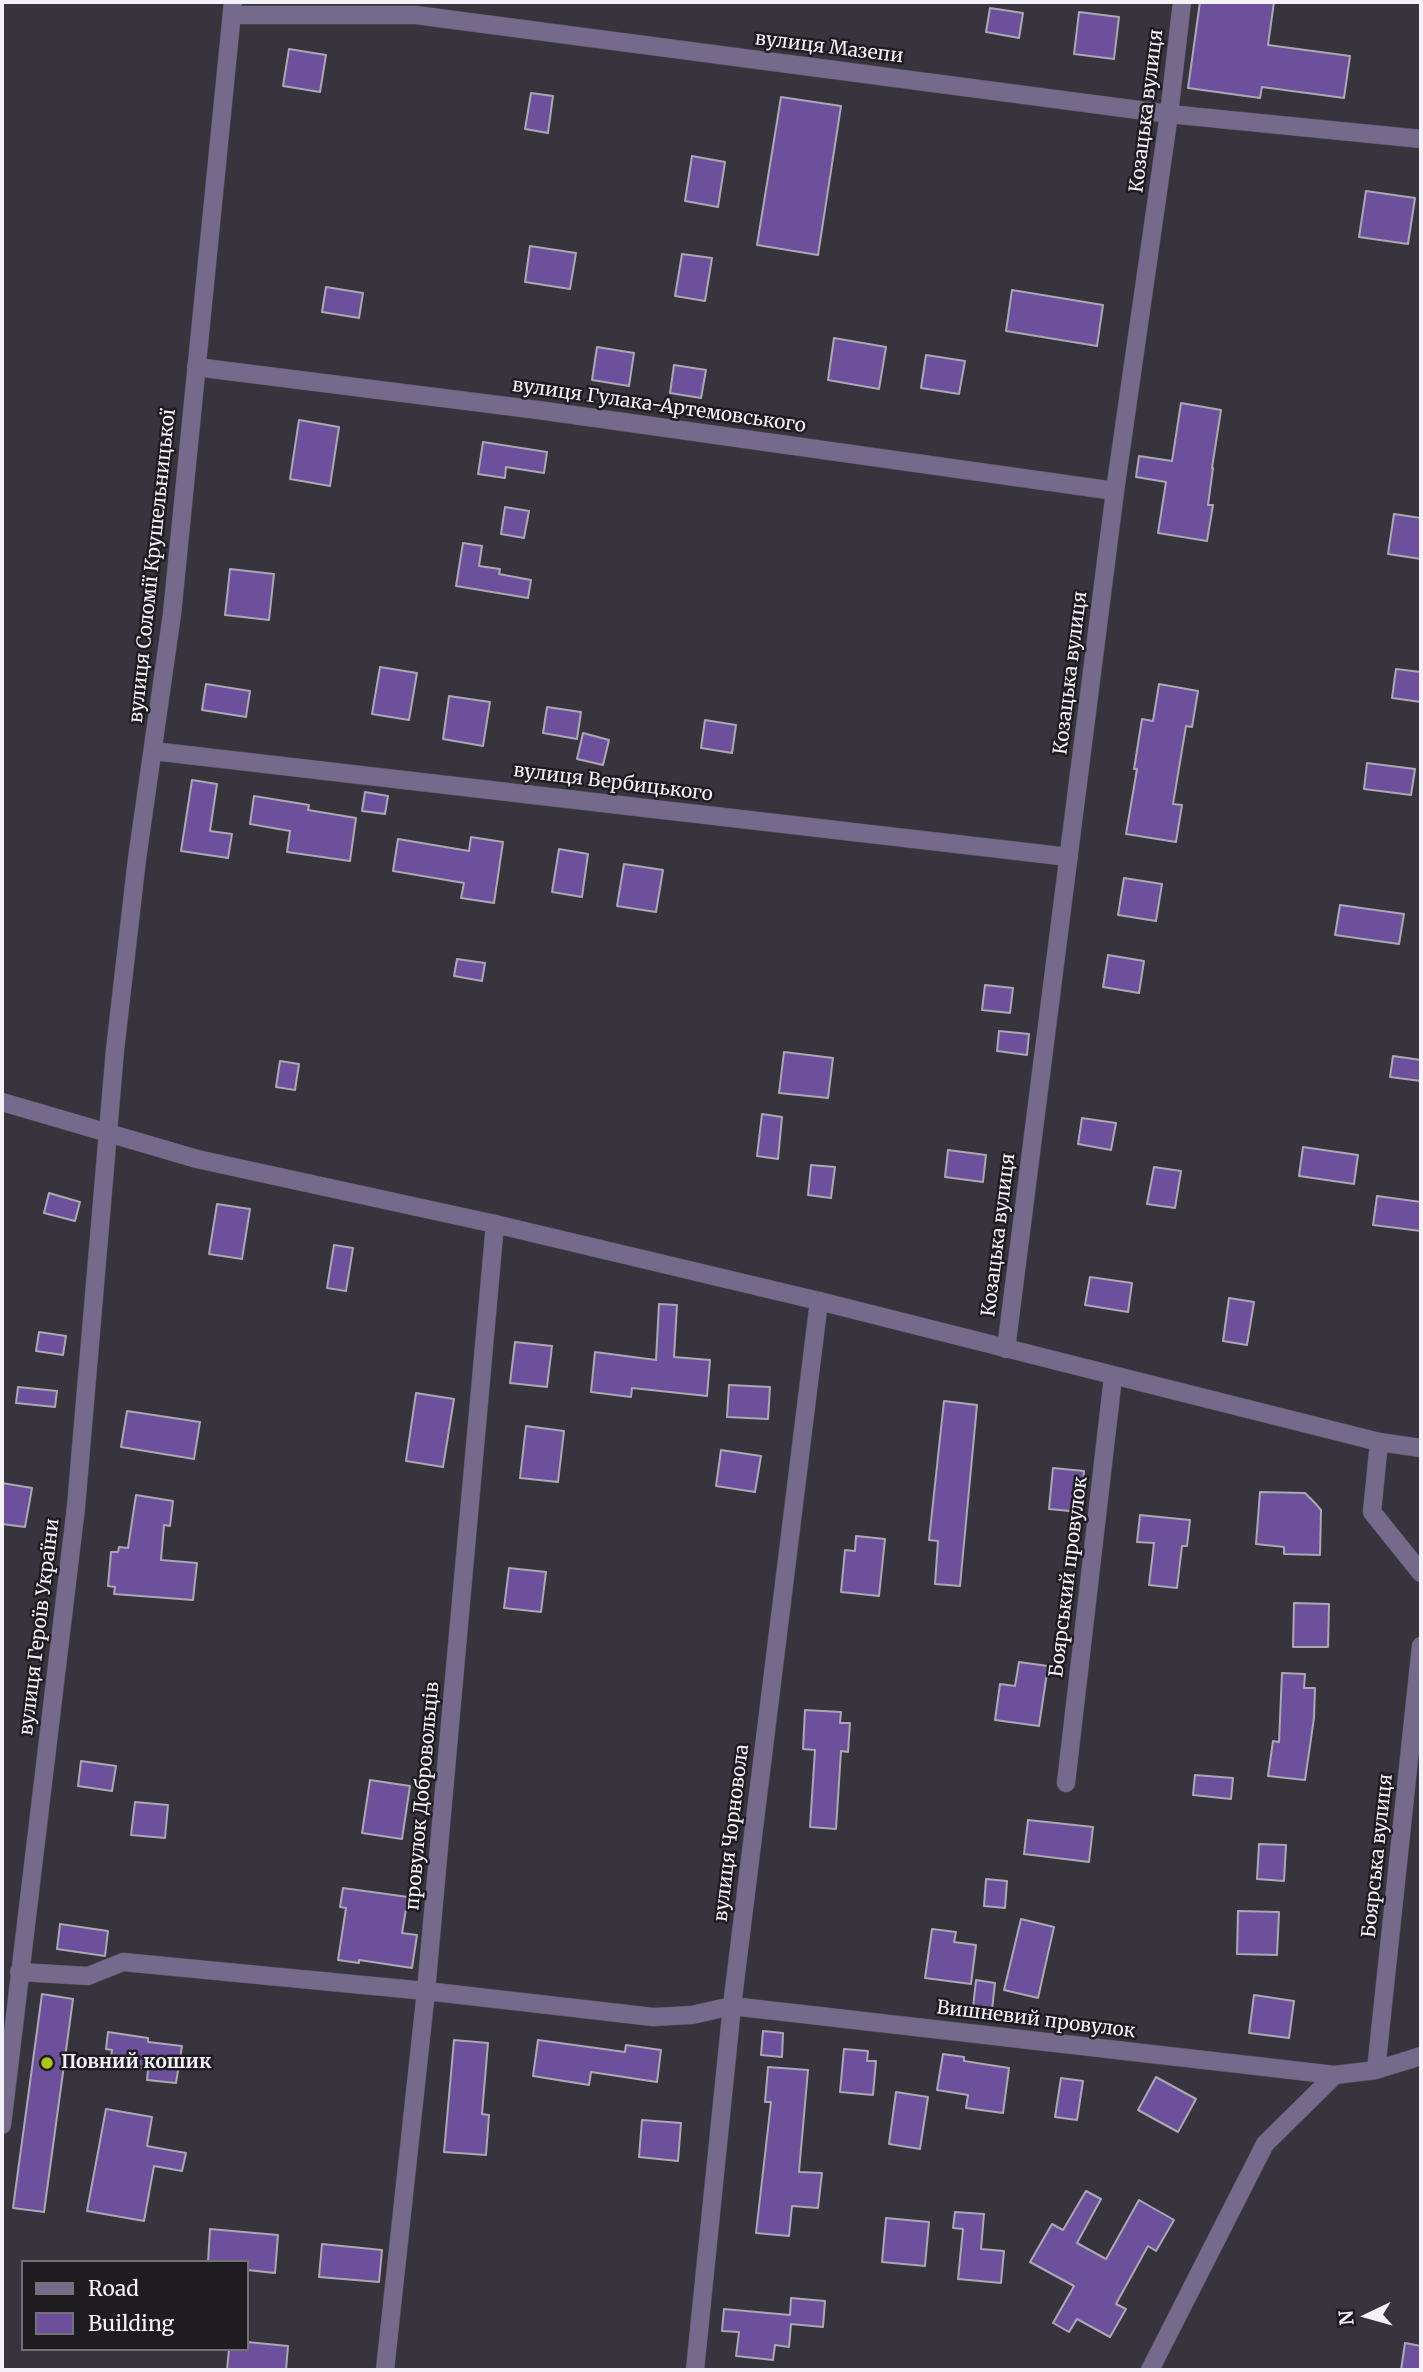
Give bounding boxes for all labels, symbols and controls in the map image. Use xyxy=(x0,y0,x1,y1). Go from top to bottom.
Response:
street label: вулиця Мазепи xyxy=(754,28,904,68)
street label: Козацька вулиця xyxy=(1126,28,1168,194)
street label: вулиця Гулака-Артемовського xyxy=(511,374,807,438)
street label: вулиця Соломії Крушельницької xyxy=(125,408,181,724)
street label: Козацька вулиця xyxy=(1050,590,1092,756)
street label: вулиця Вербицького xyxy=(512,759,714,807)
street label: Козацька вулиця xyxy=(978,1152,1020,1318)
street label: Боярський провулок xyxy=(1045,1475,1093,1679)
street label: вулиця Героїв України xyxy=(15,1517,65,1737)
street label: провулок Добровольців xyxy=(402,1681,444,1911)
street label: вулиця Чорновола xyxy=(710,1743,754,1923)
street label: Боярська вулиця xyxy=(1358,1773,1398,1939)
street label: Вишневий провулок xyxy=(935,1996,1137,2044)
place label: Повний кошик xyxy=(61,2052,211,2074)
marker: Повний кошик xyxy=(39,2055,55,2071)
legend xyxy=(21,2260,248,2351)
text: Road xyxy=(88,2275,139,2302)
north arrow xyxy=(1332,2281,1402,2351)
text: N xyxy=(1333,2309,1359,2326)
text: Building xyxy=(88,2310,174,2337)

